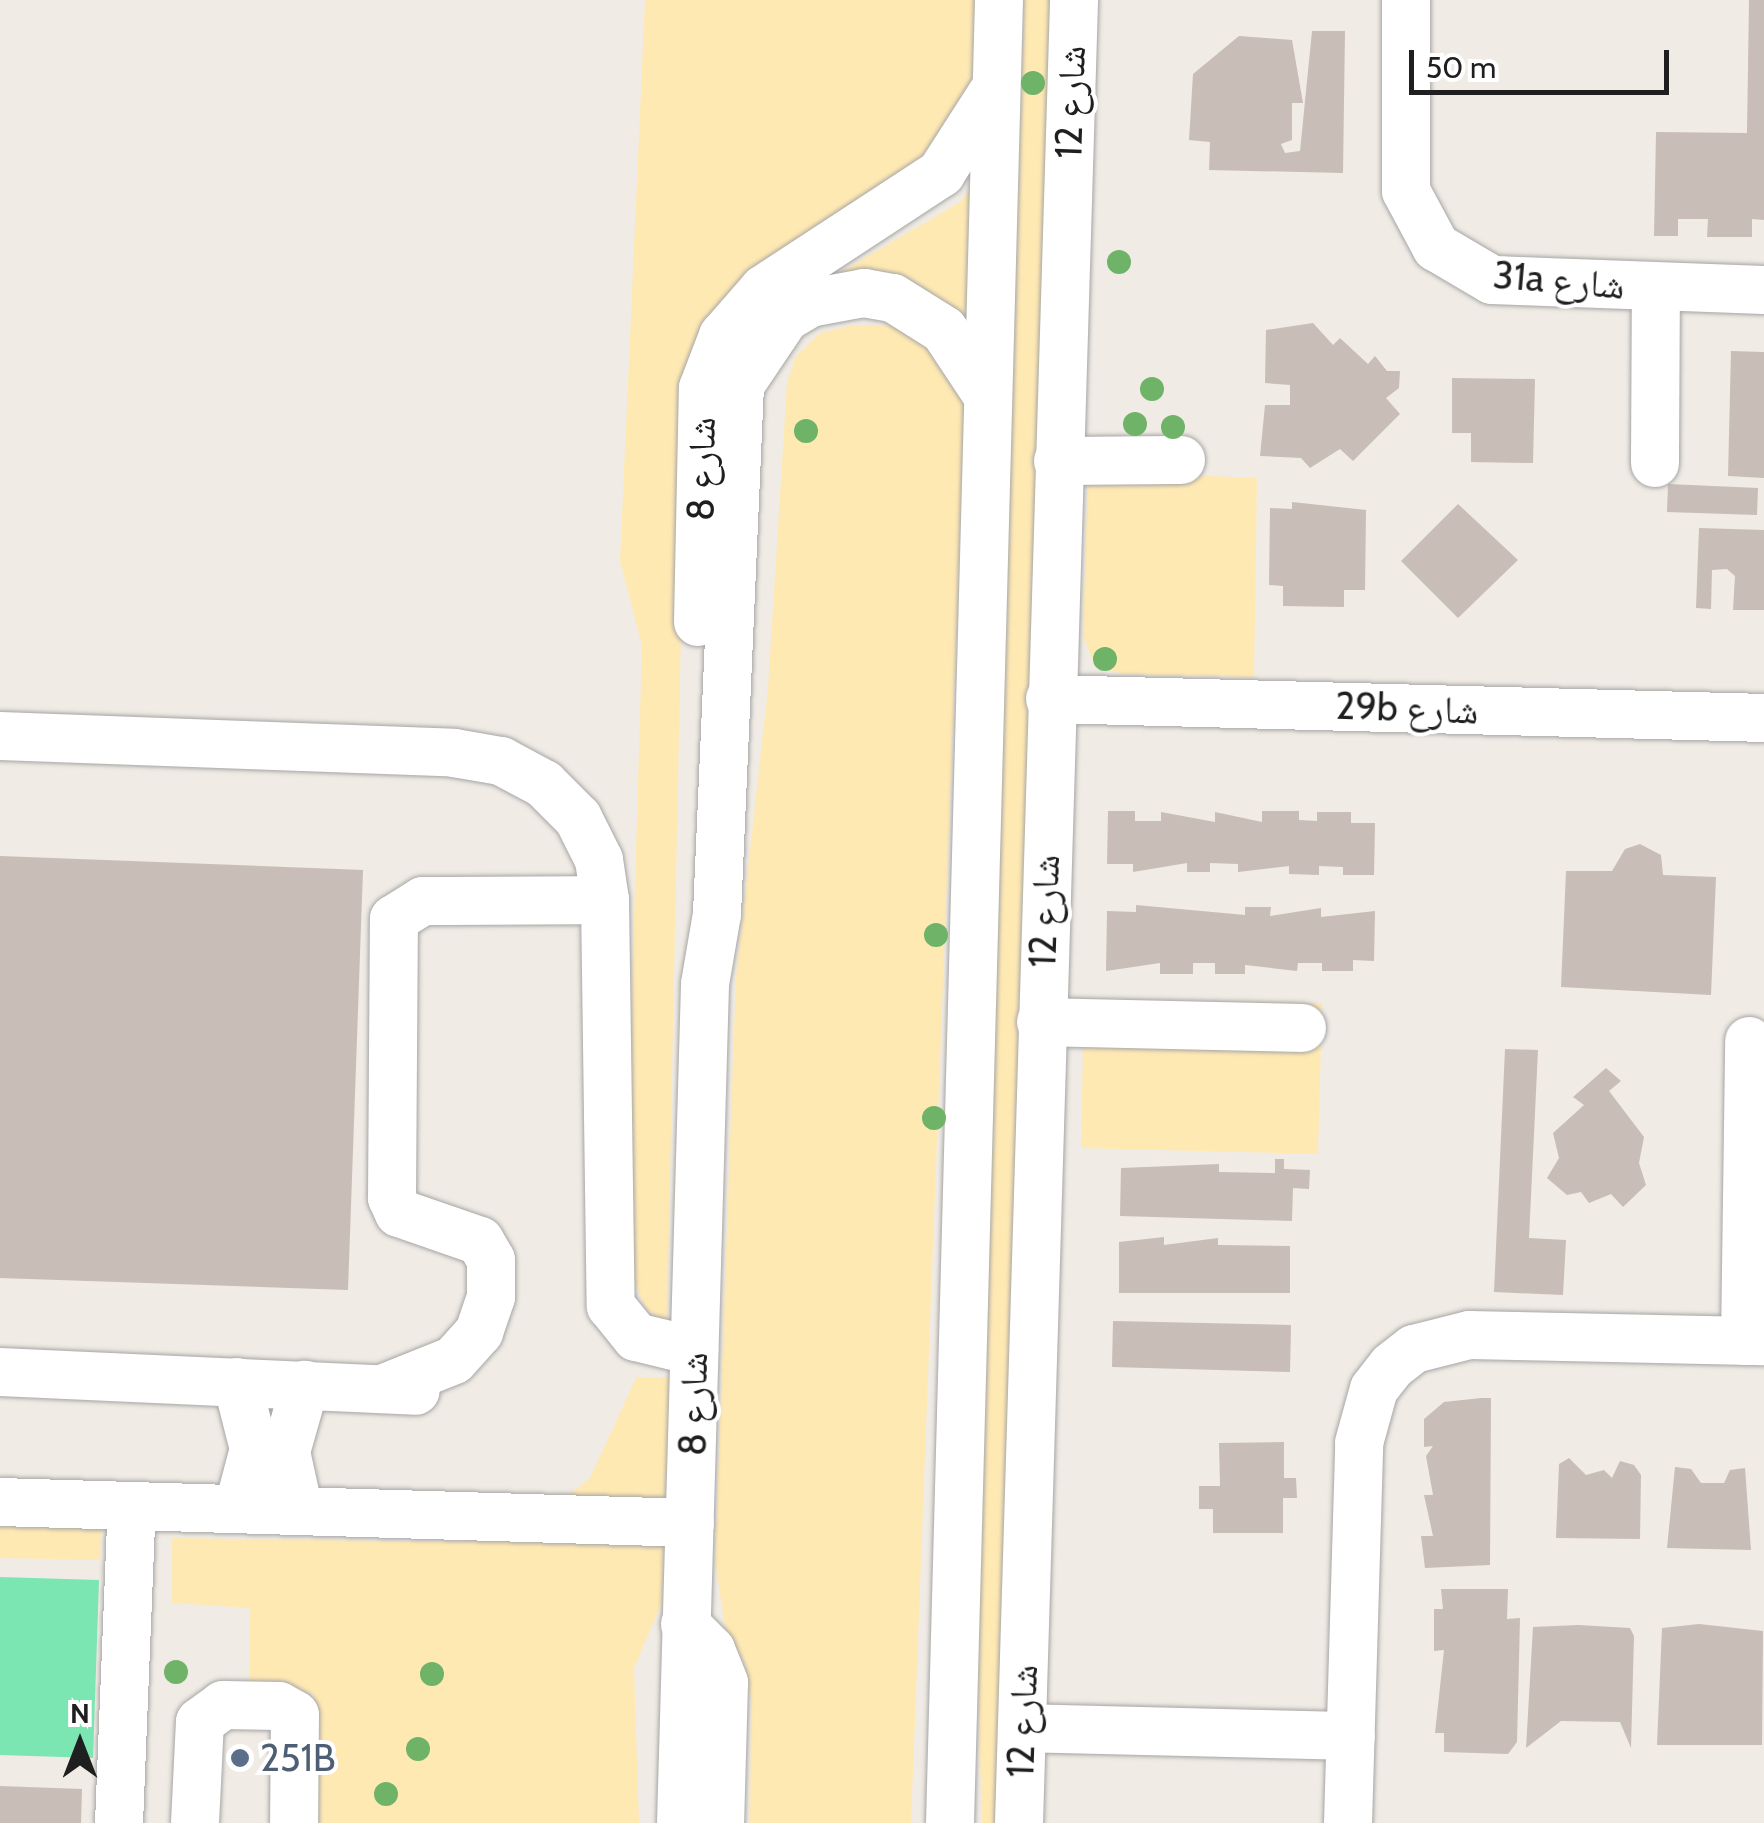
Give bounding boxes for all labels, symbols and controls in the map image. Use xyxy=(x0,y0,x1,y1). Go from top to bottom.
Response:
scale bar xyxy=(1414,30,1674,92)
street label: شارع 12 xyxy=(1045,45,1095,159)
text: 50 m xyxy=(1426,49,1496,86)
street label: 31a شارع xyxy=(1491,252,1627,308)
street label: شارع 8 xyxy=(677,417,725,521)
street label: 29b شارع xyxy=(1335,683,1479,733)
street label: شارع 12 xyxy=(1019,854,1069,968)
street label: شارع 8 xyxy=(669,1352,717,1456)
street label: شارع 12 xyxy=(997,1664,1047,1778)
north arrow xyxy=(30,1693,130,1793)
text: N xyxy=(70,1696,90,1730)
place label: 251B xyxy=(260,1735,336,1781)
marker: 251B xyxy=(229,1747,251,1769)

